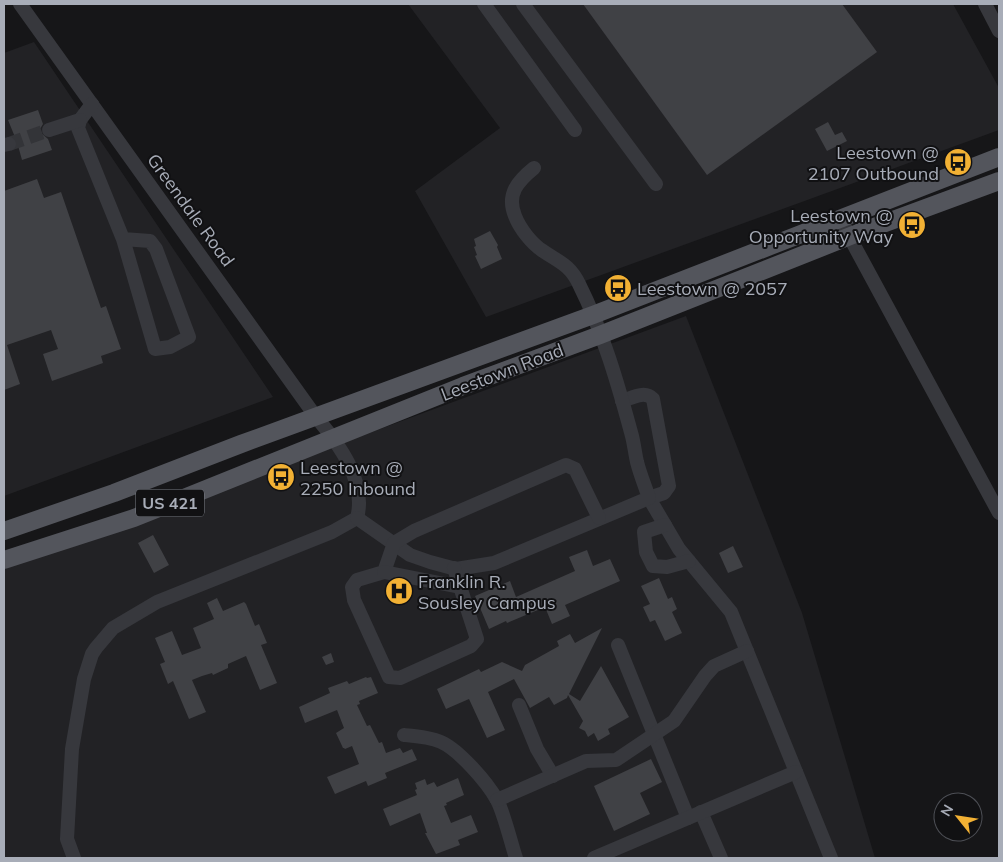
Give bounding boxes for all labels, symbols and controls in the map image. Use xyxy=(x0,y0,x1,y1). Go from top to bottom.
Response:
place label: Leestown @ 2107 Outbound xyxy=(808,141,939,185)
bus stop icon: Leestown @ 2107 Outbound xyxy=(943,147,973,177)
street label: Greendale Road xyxy=(142,149,240,271)
place label: Leestown @ Opportunity Way xyxy=(749,204,893,248)
bus stop icon: Leestown @ Opportunity Way xyxy=(897,210,927,240)
bus stop icon: Leestown @ 2057 xyxy=(603,273,633,303)
place label: Leestown @ 2057 xyxy=(637,277,788,300)
street label: Leestown Road xyxy=(437,338,567,406)
place label: Leestown @ 2250 Inbound xyxy=(300,456,416,500)
bus stop icon: Leestown @ 2250 Inbound xyxy=(266,462,296,492)
road number: US 421 xyxy=(136,489,204,516)
place label: Franklin R. Sousley Campus xyxy=(418,570,556,614)
hospital icon: Franklin R. Sousley Campus xyxy=(384,576,414,606)
north arrow xyxy=(933,792,983,842)
text: N xyxy=(936,801,957,820)

